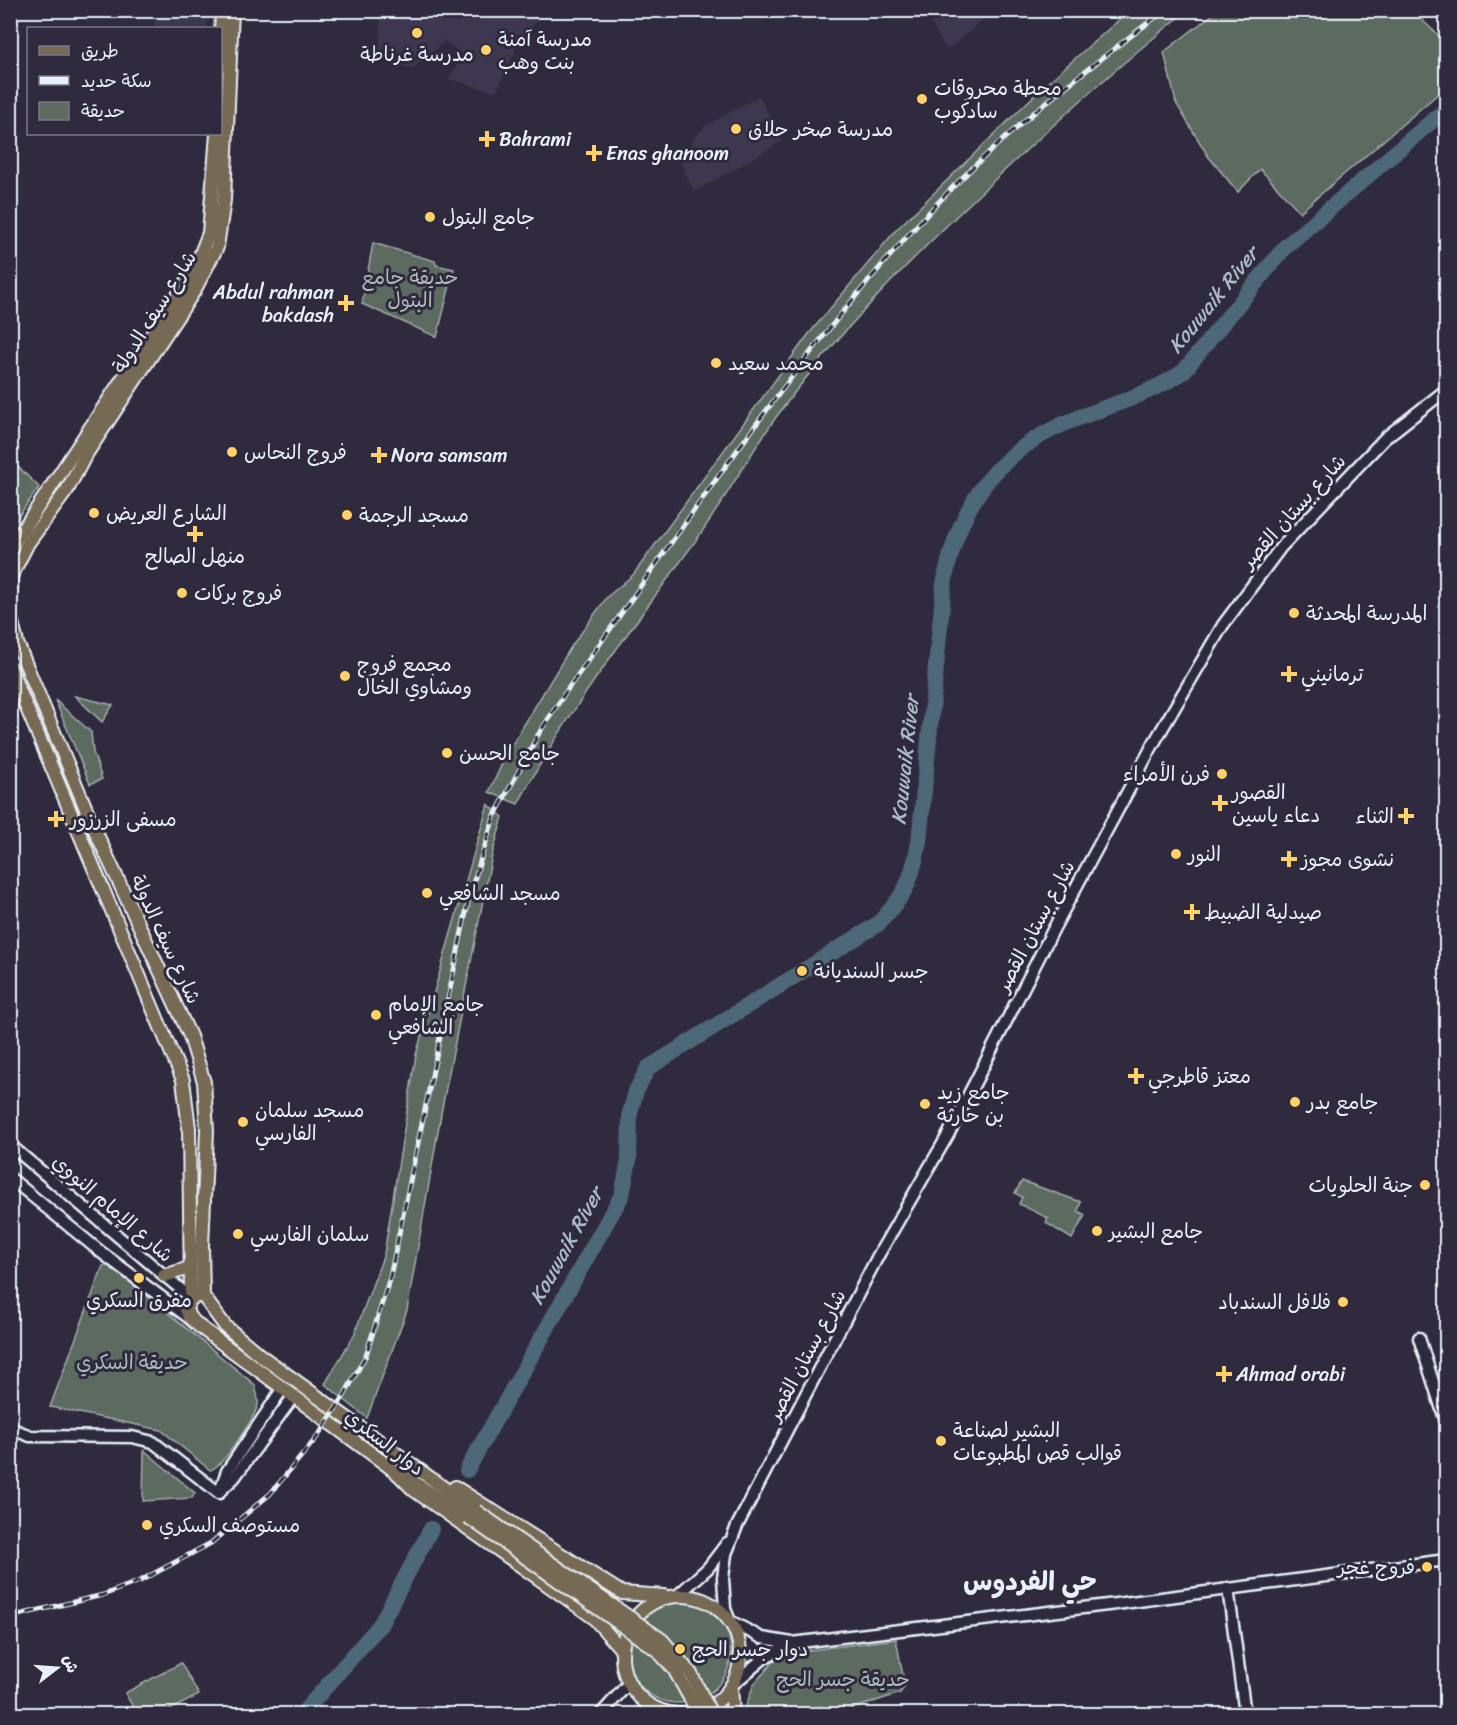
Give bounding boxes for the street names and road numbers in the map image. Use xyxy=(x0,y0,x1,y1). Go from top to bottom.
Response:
street label: شارع سيف الدولة xyxy=(103,244,206,381)
street label: شارع بستان القصر xyxy=(1230,446,1355,579)
street label: شارع بستان القصر xyxy=(985,854,1085,1000)
street label: شارع سيف الدولة xyxy=(120,869,211,1010)
street label: شارع الإمام النووي xyxy=(44,1145,182,1271)
street label: شارع بستان القصر xyxy=(756,1283,856,1429)
street label: دوار السكري xyxy=(337,1400,433,1485)

